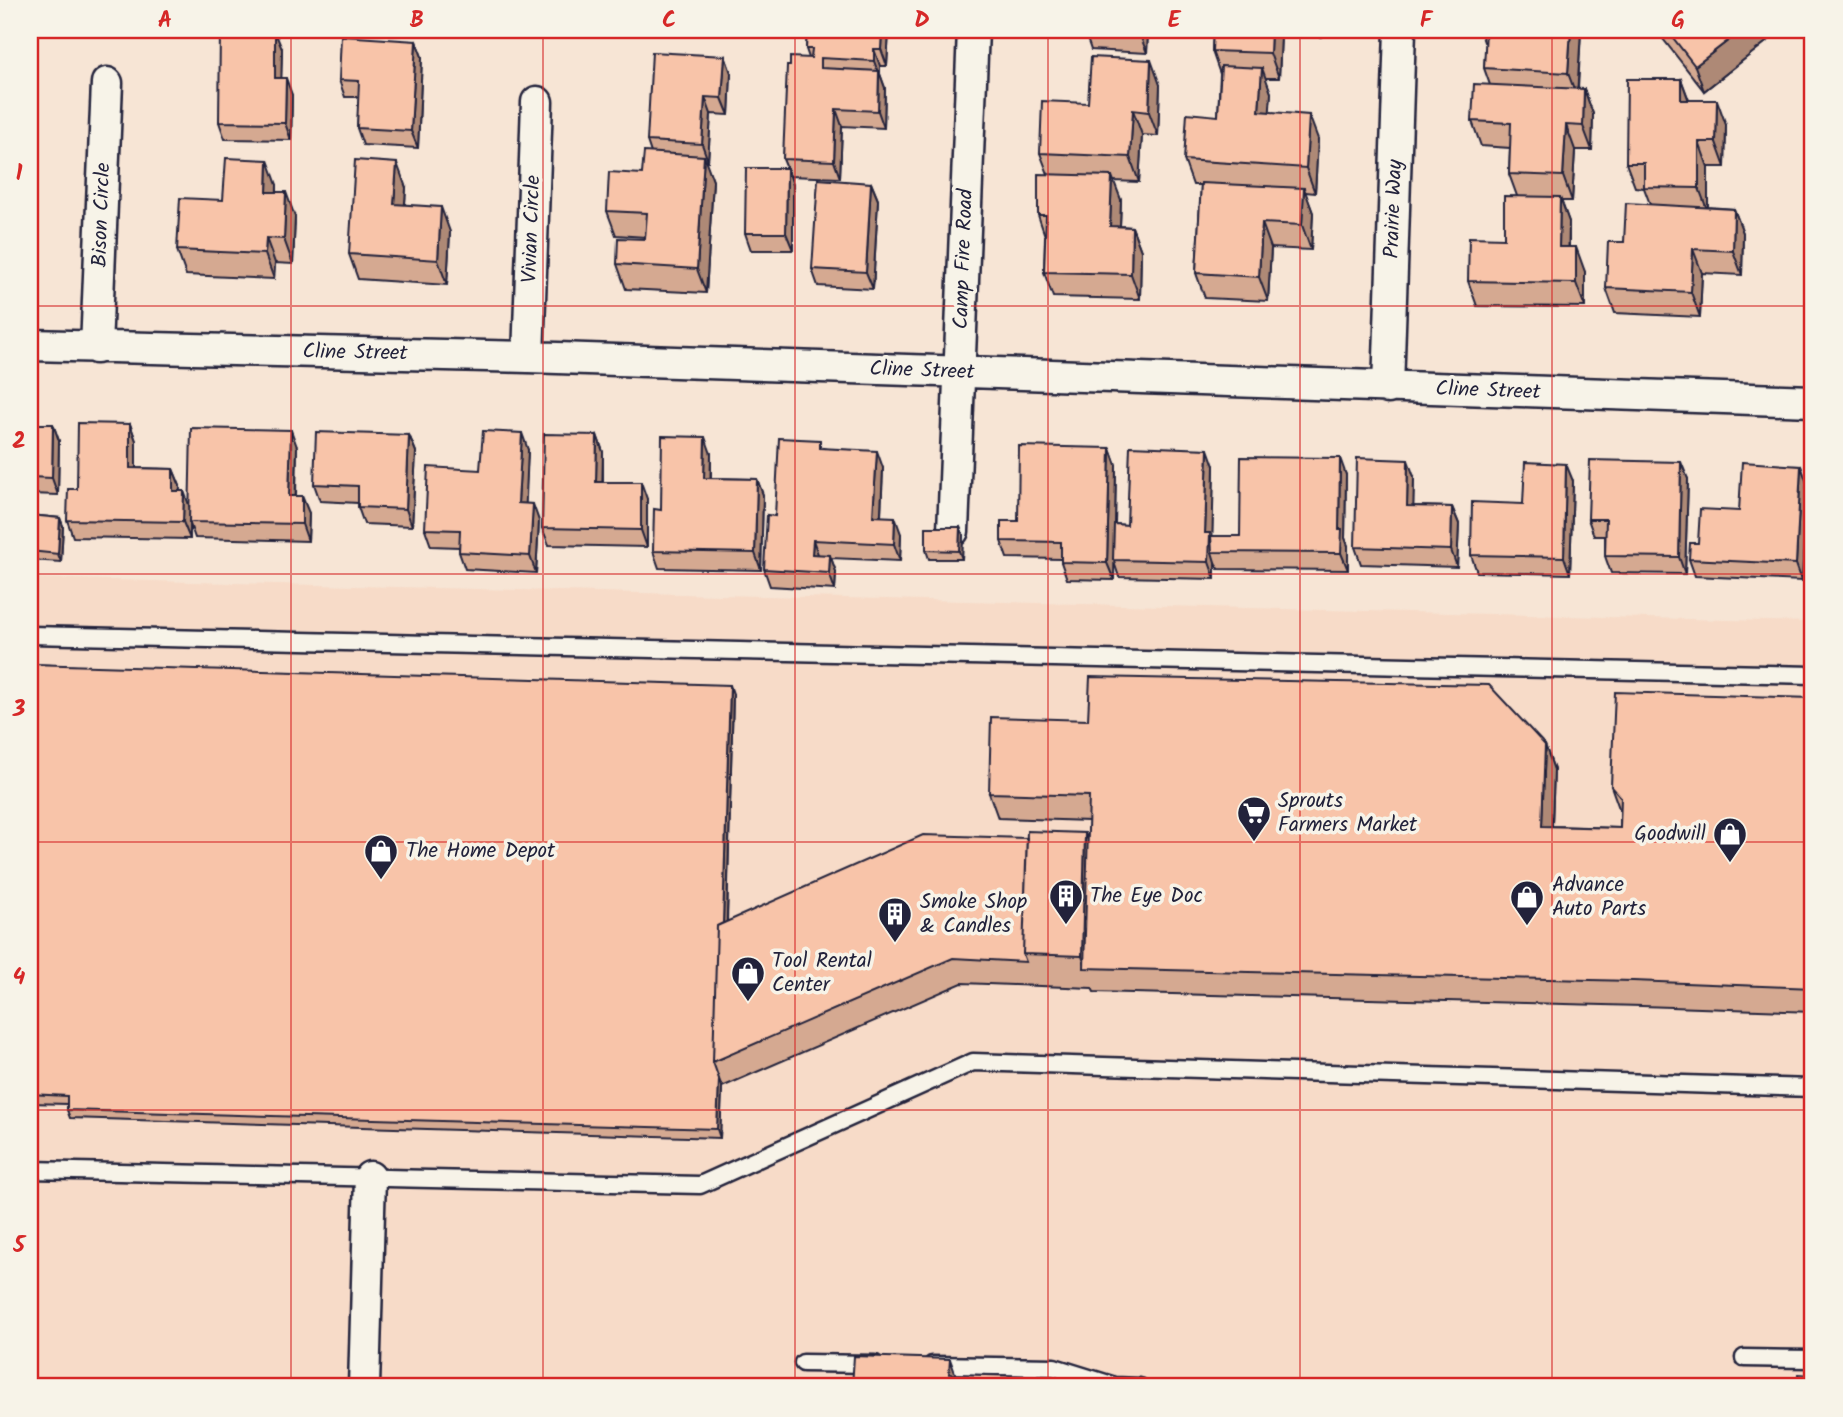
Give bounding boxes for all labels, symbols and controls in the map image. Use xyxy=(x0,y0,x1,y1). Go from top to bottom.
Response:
text: A xyxy=(158,3,172,39)
text: B xyxy=(410,3,424,39)
text: C xyxy=(662,3,676,39)
text: D xyxy=(914,3,930,39)
text: E xyxy=(1168,3,1182,39)
text: F xyxy=(1420,3,1434,39)
text: G xyxy=(1671,3,1685,39)
text: 1 xyxy=(16,156,23,192)
street label: Prairie Way xyxy=(1376,159,1412,259)
street label: Bison Circle xyxy=(84,161,120,268)
street label: Vivian Circle xyxy=(514,174,550,284)
street label: Camp Fire Road xyxy=(945,188,983,330)
street label: Cline Street xyxy=(302,336,409,370)
street label: Cline Street xyxy=(869,353,976,389)
street label: Cline Street xyxy=(1435,373,1542,409)
text: 2 xyxy=(12,424,26,460)
text: 3 xyxy=(12,692,26,728)
place label: Sprouts Farmers Market xyxy=(1278,785,1418,842)
supermarket icon: Sprouts Farmers Market xyxy=(1235,794,1273,843)
shop icon: Goodwill xyxy=(1711,815,1749,864)
place label: Goodwill xyxy=(1634,818,1706,851)
shop icon: The Home Depot xyxy=(362,832,400,881)
place label: The Home Depot xyxy=(406,835,556,868)
place label: Advance Auto Parts xyxy=(1552,869,1646,926)
building icon: The Eye Doc xyxy=(1047,877,1085,926)
shop icon: Advance Auto Parts xyxy=(1508,878,1546,927)
place label: The Eye Doc xyxy=(1090,880,1203,913)
place label: Smoke Shop & Candles xyxy=(920,886,1027,943)
building icon: Smoke Shop & Candles xyxy=(876,895,914,944)
place label: Tool Rental Center xyxy=(772,945,872,1002)
shop icon: Tool Rental Center xyxy=(729,954,767,1003)
text: 4 xyxy=(13,960,26,996)
text: 5 xyxy=(12,1228,27,1264)

